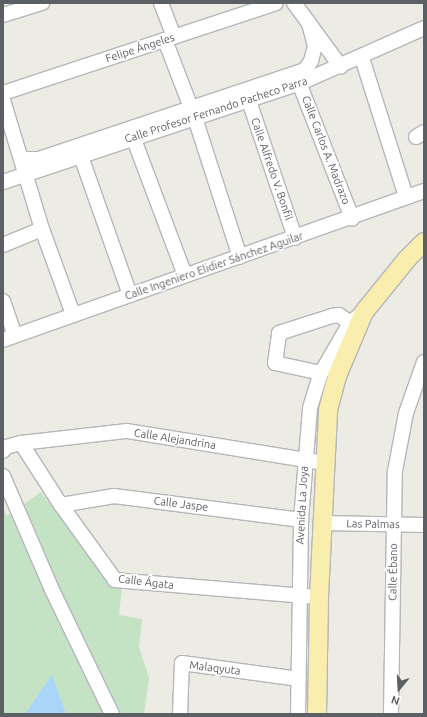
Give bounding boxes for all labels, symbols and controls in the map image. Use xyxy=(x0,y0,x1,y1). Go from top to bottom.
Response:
street label: Felipe Ángeles xyxy=(104,31,176,65)
street label: Calle Profesor Fernando Pacheco Parra xyxy=(123,74,309,146)
street label: Calle Carlos A. Madrazo xyxy=(299,94,353,206)
street label: Calle Alfredo V. Bonfil xyxy=(248,116,296,222)
street label: Calle Ingeniero Elidier Sánchez Aguilar xyxy=(123,229,305,303)
street label: Calle Alejandrina xyxy=(133,426,217,452)
street label: Avenida La Joya xyxy=(293,465,311,545)
street label: Calle Jaspe xyxy=(153,494,209,514)
street label: Las Palmas xyxy=(346,517,400,531)
street label: Calle Ébano xyxy=(386,543,400,601)
street label: Calle Ágata xyxy=(117,572,175,592)
street label: Malaqyuta xyxy=(189,658,241,678)
north arrow xyxy=(379,669,419,709)
text: N xyxy=(390,693,401,707)

